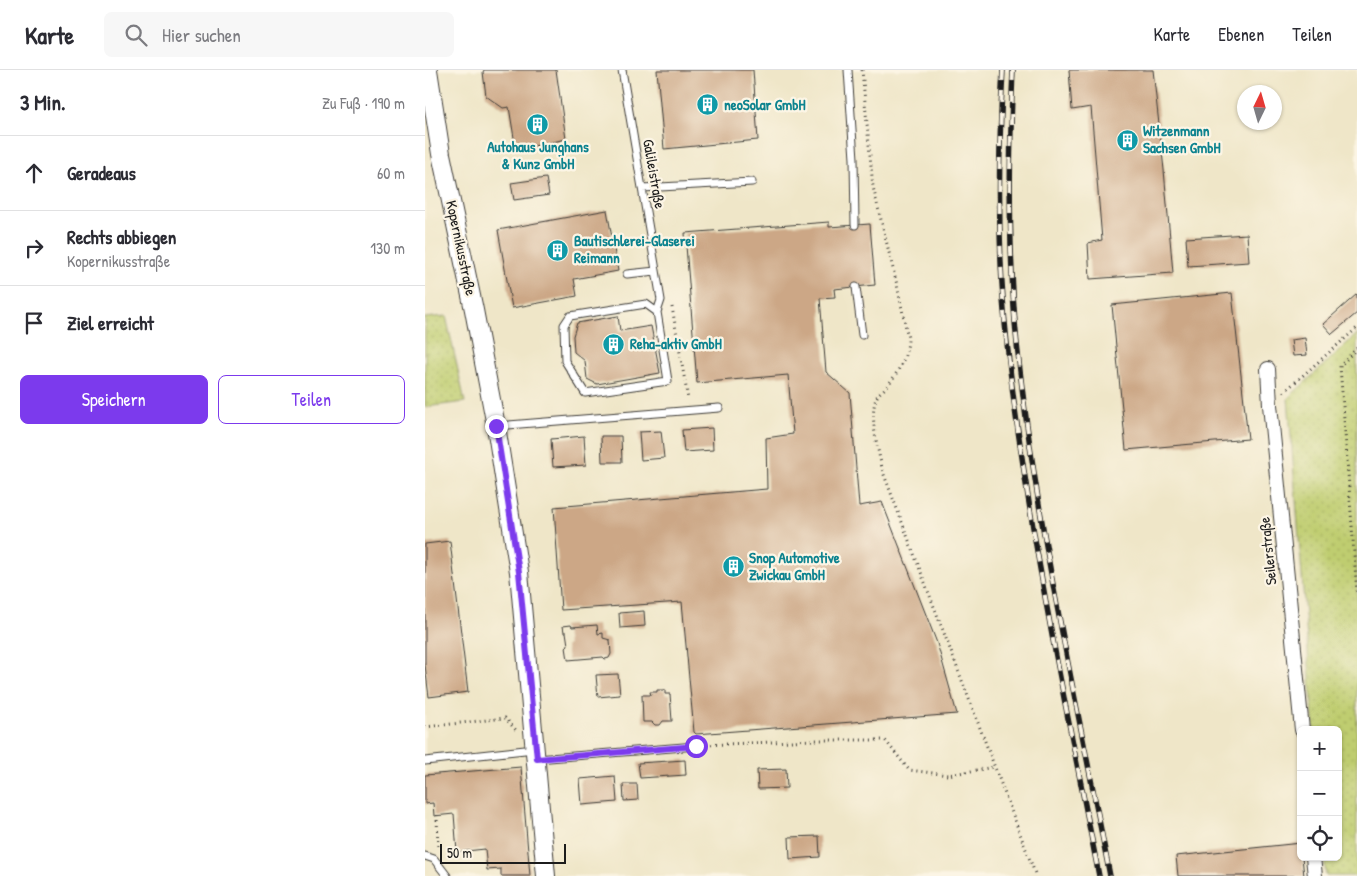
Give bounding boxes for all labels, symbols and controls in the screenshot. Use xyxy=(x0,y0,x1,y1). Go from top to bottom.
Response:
search box xyxy=(104,12,454,57)
text: Karte xyxy=(25,19,74,51)
icon: search xyxy=(122,21,150,49)
text: Hier suchen xyxy=(162,22,241,48)
text: Karte xyxy=(1154,22,1190,47)
text: Ebenen xyxy=(1218,22,1264,47)
text: Teilen xyxy=(1292,22,1332,47)
north arrow xyxy=(1237,85,1282,130)
text: 3 Min. xyxy=(20,88,65,117)
text: Zu Fuß · 190 m xyxy=(322,92,405,114)
building icon: neoSolar GmbH xyxy=(696,93,720,117)
place label: neoSolar GmbH xyxy=(724,94,805,115)
building icon: Autohaus Junghans & Kunz GmbH xyxy=(526,112,550,136)
place label: Witzenmann Sachsen GmbH xyxy=(1143,120,1220,158)
building icon: Witzenmann Sachsen GmbH xyxy=(1115,128,1139,152)
place label: Autohaus Junghans & Kunz GmbH xyxy=(487,136,589,174)
street label: Galileistraße xyxy=(638,137,671,210)
icon: ahead xyxy=(20,159,48,187)
text: Geradeaus xyxy=(67,160,136,186)
text: 60 m xyxy=(377,162,405,184)
street label: Kopernikusstraße xyxy=(441,198,482,297)
text: Rechts abbiegen xyxy=(67,224,176,250)
place label: Bautischlerei-Glaserei Reimann xyxy=(574,230,695,268)
icon: right xyxy=(20,234,48,262)
text: 130 m xyxy=(370,237,405,259)
building icon: Bautischlerei-Glaserei Reimann xyxy=(546,238,570,262)
text: Kopernikusstraße xyxy=(67,250,170,272)
icon: arrive xyxy=(20,309,48,337)
text: Ziel erreicht xyxy=(67,310,154,336)
building icon: Reha-aktiv GmbH xyxy=(602,332,626,356)
place label: Reha-aktiv GmbH xyxy=(630,333,722,354)
button: Speichern xyxy=(20,375,208,424)
button: Teilen xyxy=(218,375,405,424)
route end xyxy=(485,415,508,438)
street label: Seilerstraße xyxy=(1253,516,1282,586)
place label: Snop Automotive Zwickau GmbH xyxy=(749,547,840,585)
building icon: Snop Automotive Zwickau GmbH xyxy=(721,555,745,579)
map controls xyxy=(1297,726,1342,861)
button: + xyxy=(1297,726,1342,771)
route start xyxy=(685,735,708,758)
button: − xyxy=(1297,771,1342,816)
button: locate xyxy=(1297,816,1342,861)
scale bar xyxy=(440,841,566,864)
text: 50 m xyxy=(447,843,472,862)

